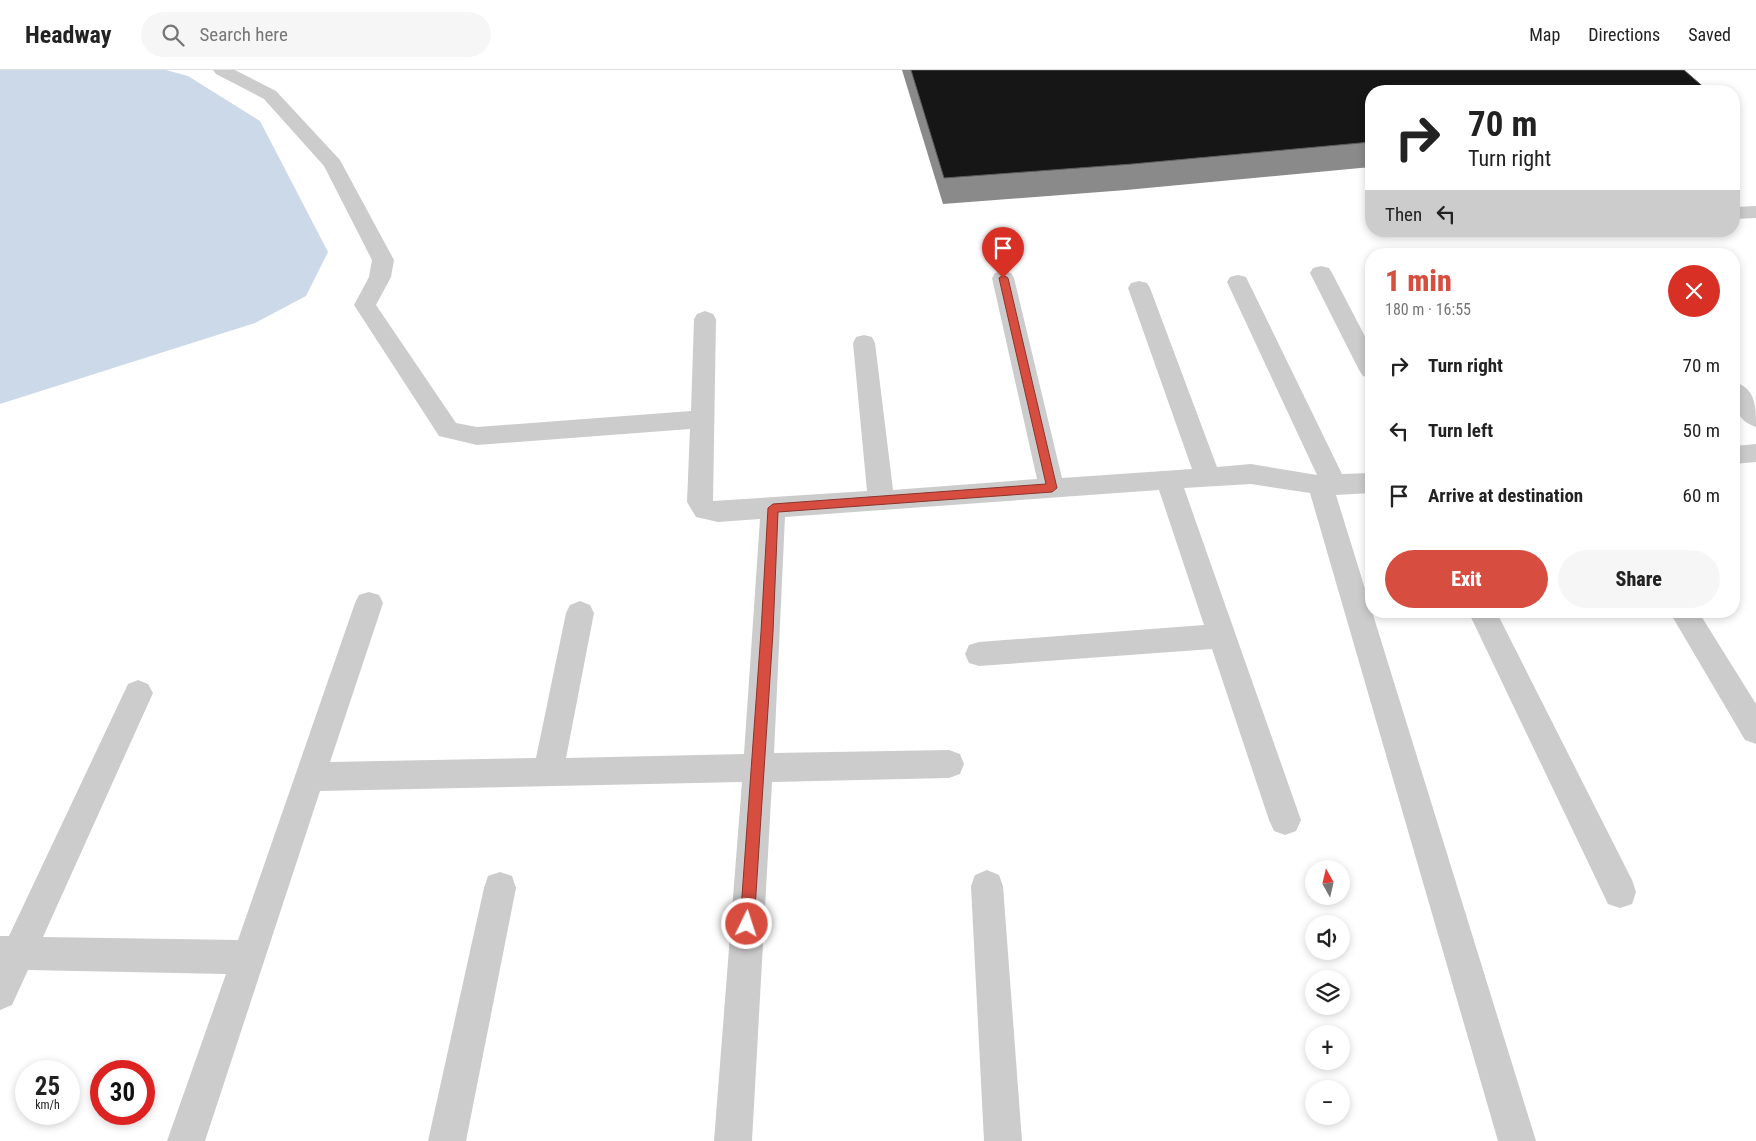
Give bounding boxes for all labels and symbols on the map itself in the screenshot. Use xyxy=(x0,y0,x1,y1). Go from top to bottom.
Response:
pin xyxy=(982,227,1024,278)
north arrow xyxy=(1305,860,1350,905)
position arrow xyxy=(720,897,772,949)
speed limit sign: 30 xyxy=(90,1060,155,1125)

